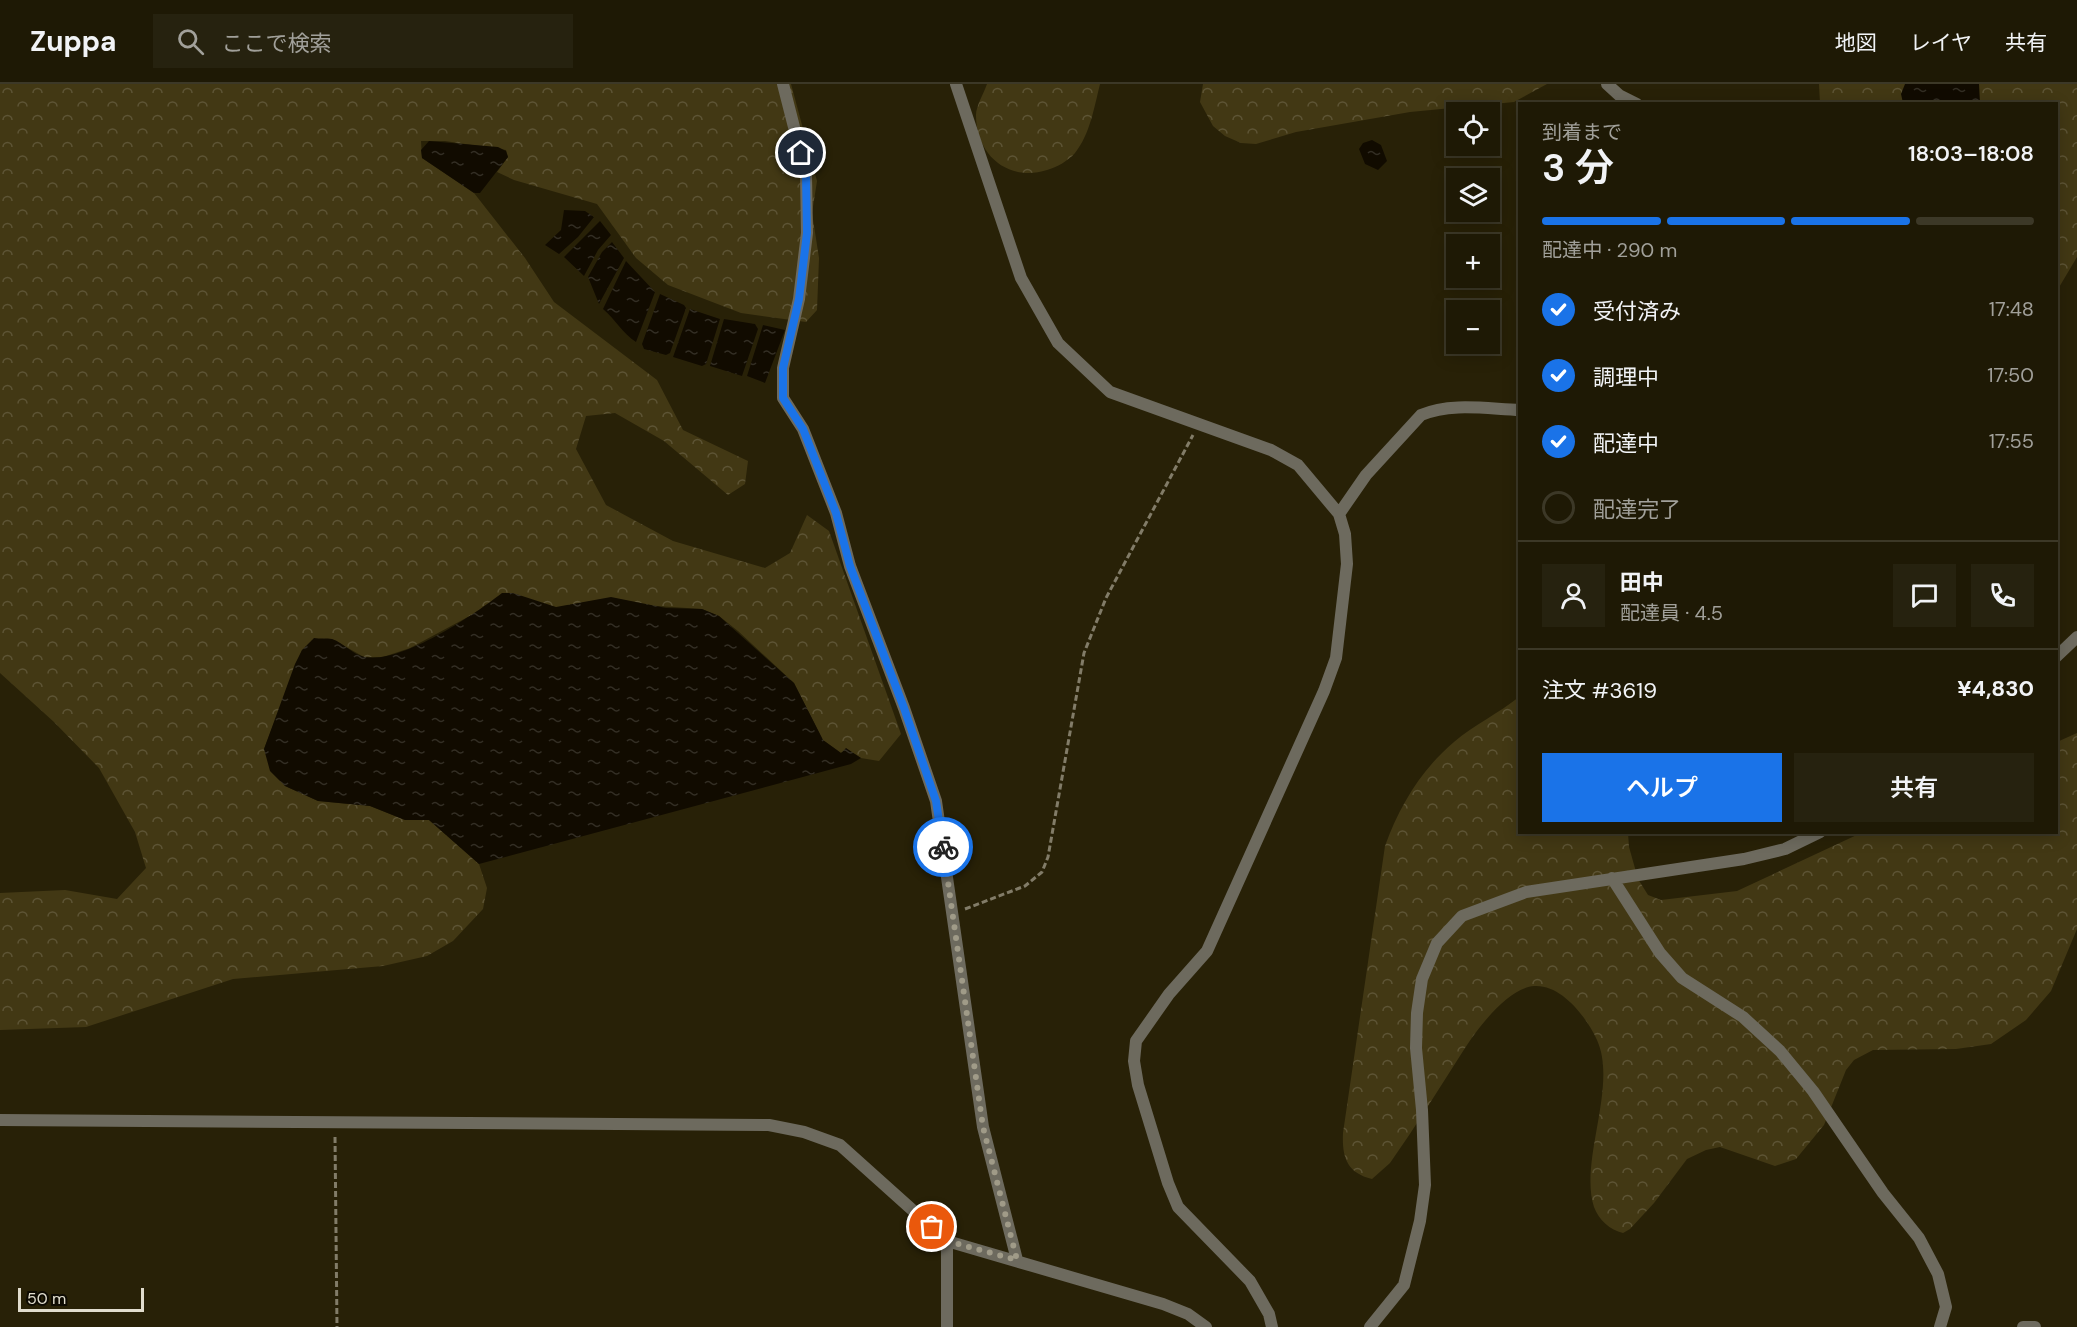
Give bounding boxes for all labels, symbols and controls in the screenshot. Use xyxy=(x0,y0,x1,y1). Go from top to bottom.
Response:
search box xyxy=(153,14,573,68)
text: Zuppa xyxy=(30,23,117,60)
icon: search xyxy=(174,25,207,58)
text: ここで検索 xyxy=(222,29,332,58)
text: 地図 xyxy=(1835,29,1877,57)
text: レイヤ xyxy=(1910,29,1972,57)
text: 共有 xyxy=(2005,29,2047,57)
map controls xyxy=(1446,102,1500,354)
button: locate xyxy=(1446,102,1500,156)
text: 到着まで xyxy=(1542,119,1622,145)
pin xyxy=(775,127,826,178)
icon: home xyxy=(784,136,817,169)
text: 18:03–18:08 xyxy=(1908,139,2034,168)
text: 3 分 xyxy=(1542,142,1614,193)
button: layers xyxy=(1446,168,1500,222)
button: + xyxy=(1446,234,1500,288)
text: 配達中 · 290 m xyxy=(1542,237,1677,263)
icon: check xyxy=(1542,293,1575,326)
text: 17:48 xyxy=(1989,296,2034,322)
text: 受付済み xyxy=(1593,297,1681,326)
button: − xyxy=(1446,300,1500,354)
icon: check xyxy=(1542,359,1575,392)
text: 17:50 xyxy=(1987,362,2034,388)
text: 調理中 xyxy=(1593,363,1659,392)
icon: check xyxy=(1542,425,1575,458)
text: 17:55 xyxy=(1989,428,2034,454)
text: 配達中 xyxy=(1593,429,1659,458)
text: 配達完了 xyxy=(1593,495,1681,524)
button: person xyxy=(1542,564,1605,627)
button: chat xyxy=(1893,564,1956,627)
button: phone xyxy=(1971,564,2034,627)
text: 田中 xyxy=(1620,568,1664,597)
text: 配達員 · 4.5 xyxy=(1620,600,1723,626)
text: ¥4,830 xyxy=(1957,674,2034,703)
text: 注文 #3619 xyxy=(1542,676,1657,705)
button: ヘルプ xyxy=(1542,753,1782,822)
button: 共有 xyxy=(1794,753,2034,822)
courier xyxy=(913,817,973,877)
icon: bike xyxy=(927,831,960,864)
pin xyxy=(906,1201,957,1252)
icon: bag xyxy=(915,1210,948,1243)
scale bar xyxy=(18,1285,144,1312)
text: 50 m xyxy=(27,1288,66,1309)

